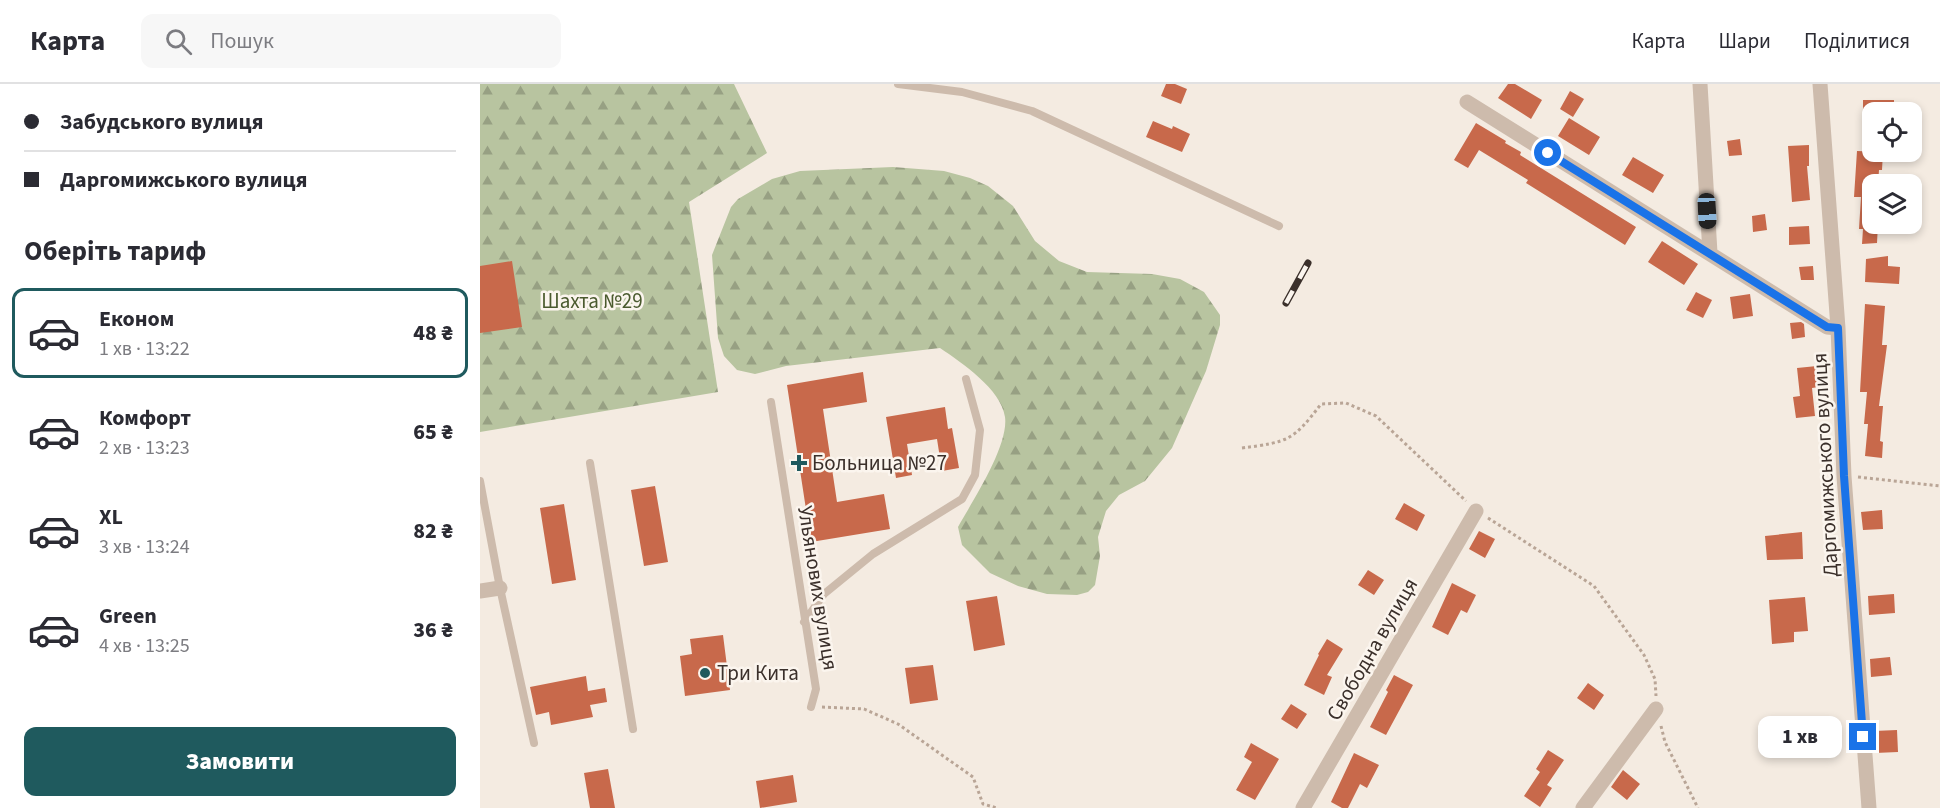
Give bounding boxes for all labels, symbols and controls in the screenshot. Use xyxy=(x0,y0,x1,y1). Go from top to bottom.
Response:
search box xyxy=(141,14,561,68)
text: Карта xyxy=(30,21,105,61)
icon: search xyxy=(162,25,195,58)
text: Пошук xyxy=(210,25,274,57)
text: Карта xyxy=(1632,26,1685,56)
text: Шари xyxy=(1718,26,1771,56)
text: Поділитися xyxy=(1804,26,1910,56)
map controls xyxy=(1862,102,1922,234)
button: locate xyxy=(1862,102,1922,162)
text: Забудського вулиця xyxy=(60,106,264,138)
route start xyxy=(1534,139,1561,166)
text: Даргомижського вулиця xyxy=(60,164,308,196)
button: layers xyxy=(1862,174,1922,234)
car xyxy=(1697,193,1717,229)
text: Оберіть тариф xyxy=(24,232,206,271)
park label: Шахта №29 xyxy=(541,286,643,316)
text: Економ xyxy=(99,303,174,335)
icon: car xyxy=(27,306,81,360)
text: 48 ₴ xyxy=(413,317,453,349)
text: 1 хв · 13:22 xyxy=(99,335,190,363)
street label: Даргомижського вулиця xyxy=(1804,352,1846,578)
text: Комфорт xyxy=(99,402,191,434)
icon: car xyxy=(27,405,81,459)
text: 65 ₴ xyxy=(413,416,453,448)
text: 2 хв · 13:23 xyxy=(99,434,190,462)
place label: Больница №27 xyxy=(812,448,947,478)
marker: Больница №27 xyxy=(790,454,808,472)
text: XL xyxy=(99,501,123,533)
icon: car xyxy=(27,504,81,558)
street label: Ульянових вулиця xyxy=(790,504,846,672)
text: 82 ₴ xyxy=(413,515,453,547)
text: 3 хв · 13:24 xyxy=(99,533,190,561)
street label: Свободна вулиця xyxy=(1319,572,1425,726)
text: Green xyxy=(99,600,157,632)
icon: car xyxy=(27,603,81,657)
text: 36 ₴ xyxy=(413,614,453,646)
text: 4 хв · 13:25 xyxy=(99,632,190,660)
place label: Три Кита xyxy=(717,658,799,688)
marker: Три Кита xyxy=(698,666,712,680)
callout: 1 хв xyxy=(1758,716,1842,758)
text: 1 хв xyxy=(1782,723,1818,751)
route end xyxy=(1849,723,1876,750)
button: Замовити xyxy=(24,727,456,796)

